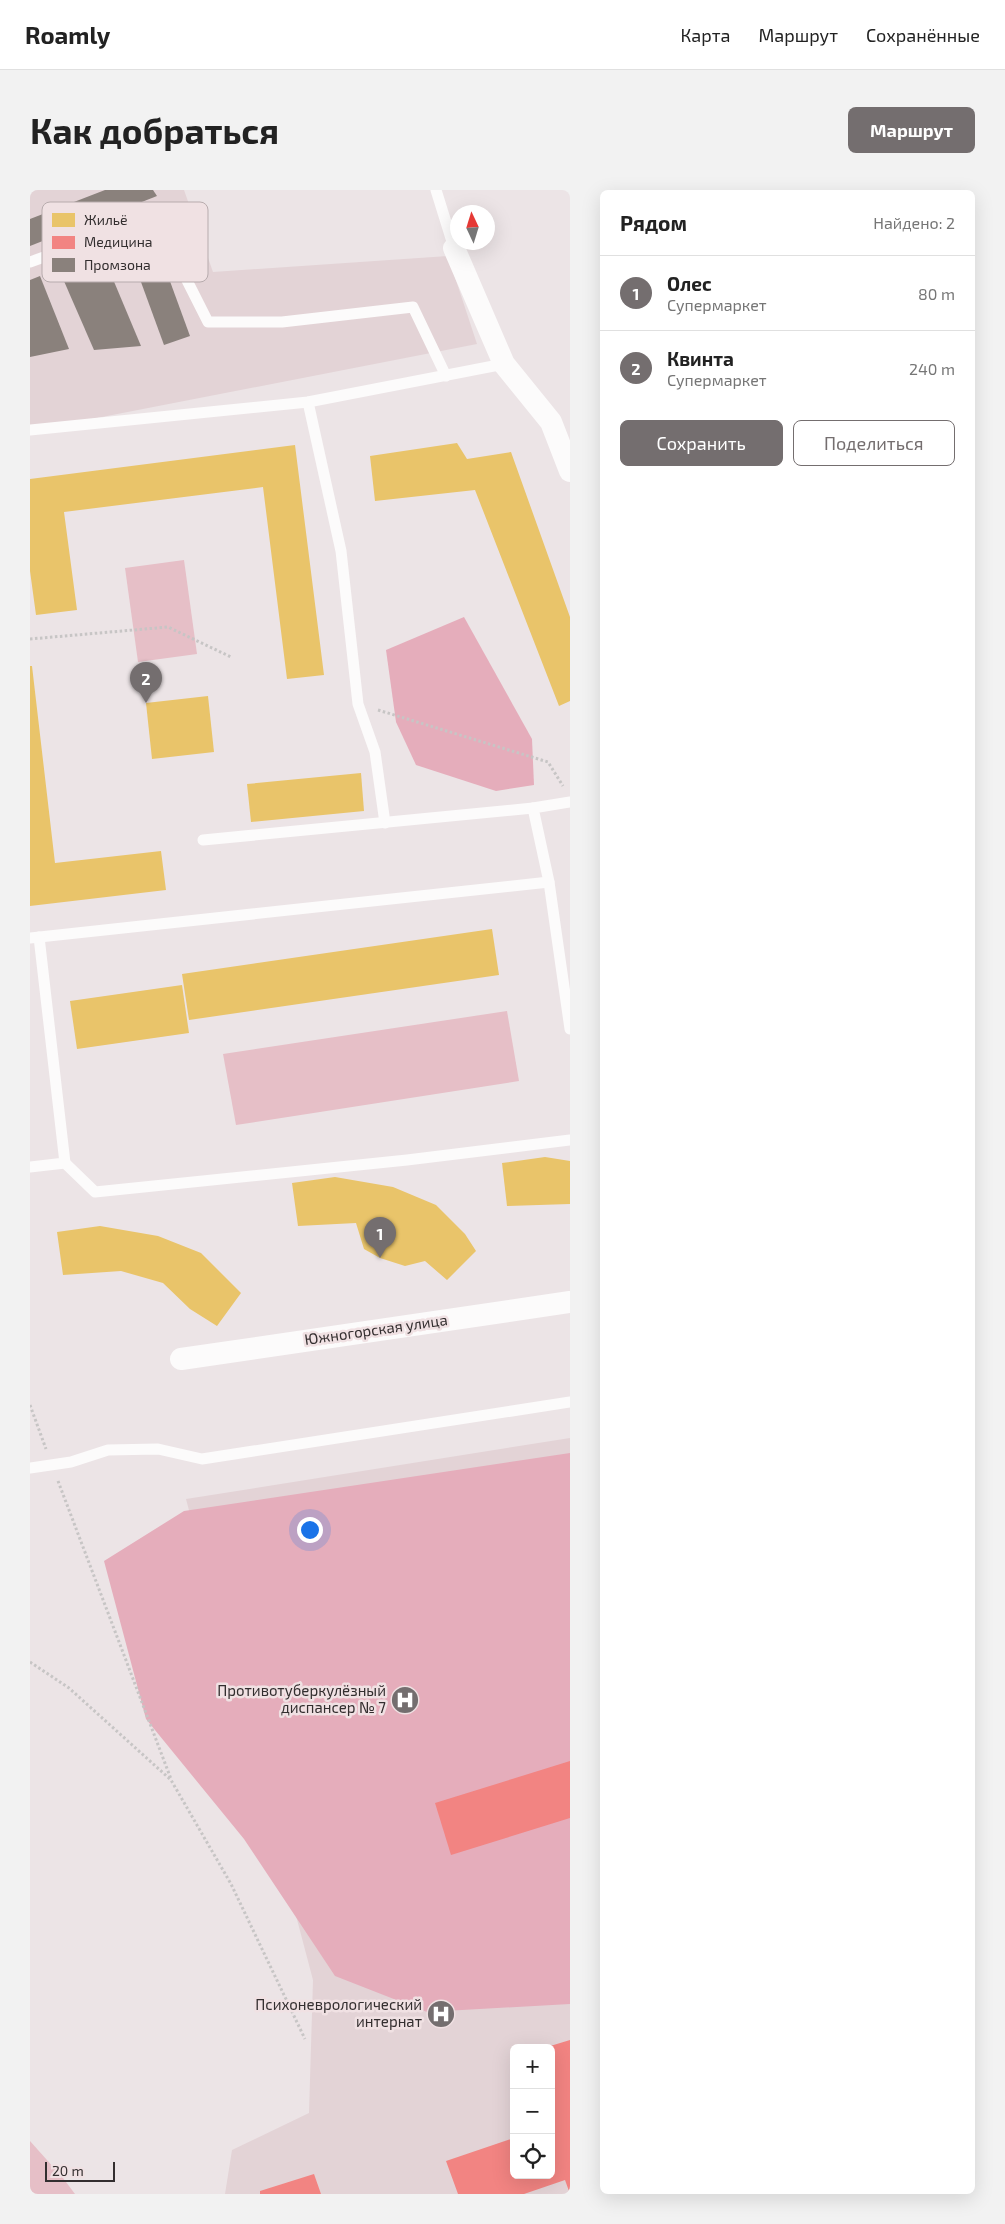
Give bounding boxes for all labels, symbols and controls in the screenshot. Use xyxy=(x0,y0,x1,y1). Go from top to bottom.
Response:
text: Roamly xyxy=(25,20,110,49)
text: Карта xyxy=(680,24,730,46)
text: Маршрут xyxy=(758,24,838,46)
text: Сохранённые xyxy=(866,24,980,46)
button: Маршрут xyxy=(848,107,975,153)
text: Как добраться xyxy=(30,109,279,151)
legend xyxy=(42,202,208,282)
north arrow xyxy=(450,205,495,250)
text: Рядом xyxy=(620,210,687,235)
text: Жильё xyxy=(84,211,128,228)
text: Найдено: 2 xyxy=(873,213,955,232)
text: Медицина xyxy=(84,233,153,250)
text: Промзона xyxy=(84,256,151,273)
text: Олес xyxy=(667,272,712,295)
text: 1 xyxy=(633,284,639,303)
text: 80 m xyxy=(918,284,955,303)
text: Супермаркет xyxy=(667,295,766,314)
text: Квинта xyxy=(667,347,734,370)
text: 2 xyxy=(631,359,641,378)
text: 240 m xyxy=(909,359,955,378)
text: Супермаркет xyxy=(667,370,766,389)
button: Сохранить xyxy=(620,420,783,466)
button: Поделиться xyxy=(793,420,955,466)
pin: 2 xyxy=(130,662,162,703)
pin: 1 xyxy=(364,1217,396,1258)
street label: Южногорская улица xyxy=(303,1310,449,1349)
your location xyxy=(297,1517,323,1543)
place label: Противотуберкулёзный диспансер № 7 xyxy=(217,1681,386,1716)
hospital icon: Противотуберкулёзный диспансер № 7 xyxy=(390,1685,420,1715)
place label: Психоневрологический интернат xyxy=(255,1995,422,2030)
hospital icon: Психоневрологический интернат xyxy=(426,1999,456,2029)
map controls xyxy=(510,2044,555,2179)
button: + xyxy=(510,2044,555,2089)
button: − xyxy=(510,2089,555,2134)
button: locate xyxy=(510,2134,555,2179)
scale bar xyxy=(45,2159,115,2182)
text: 20 m xyxy=(52,2162,84,2179)

